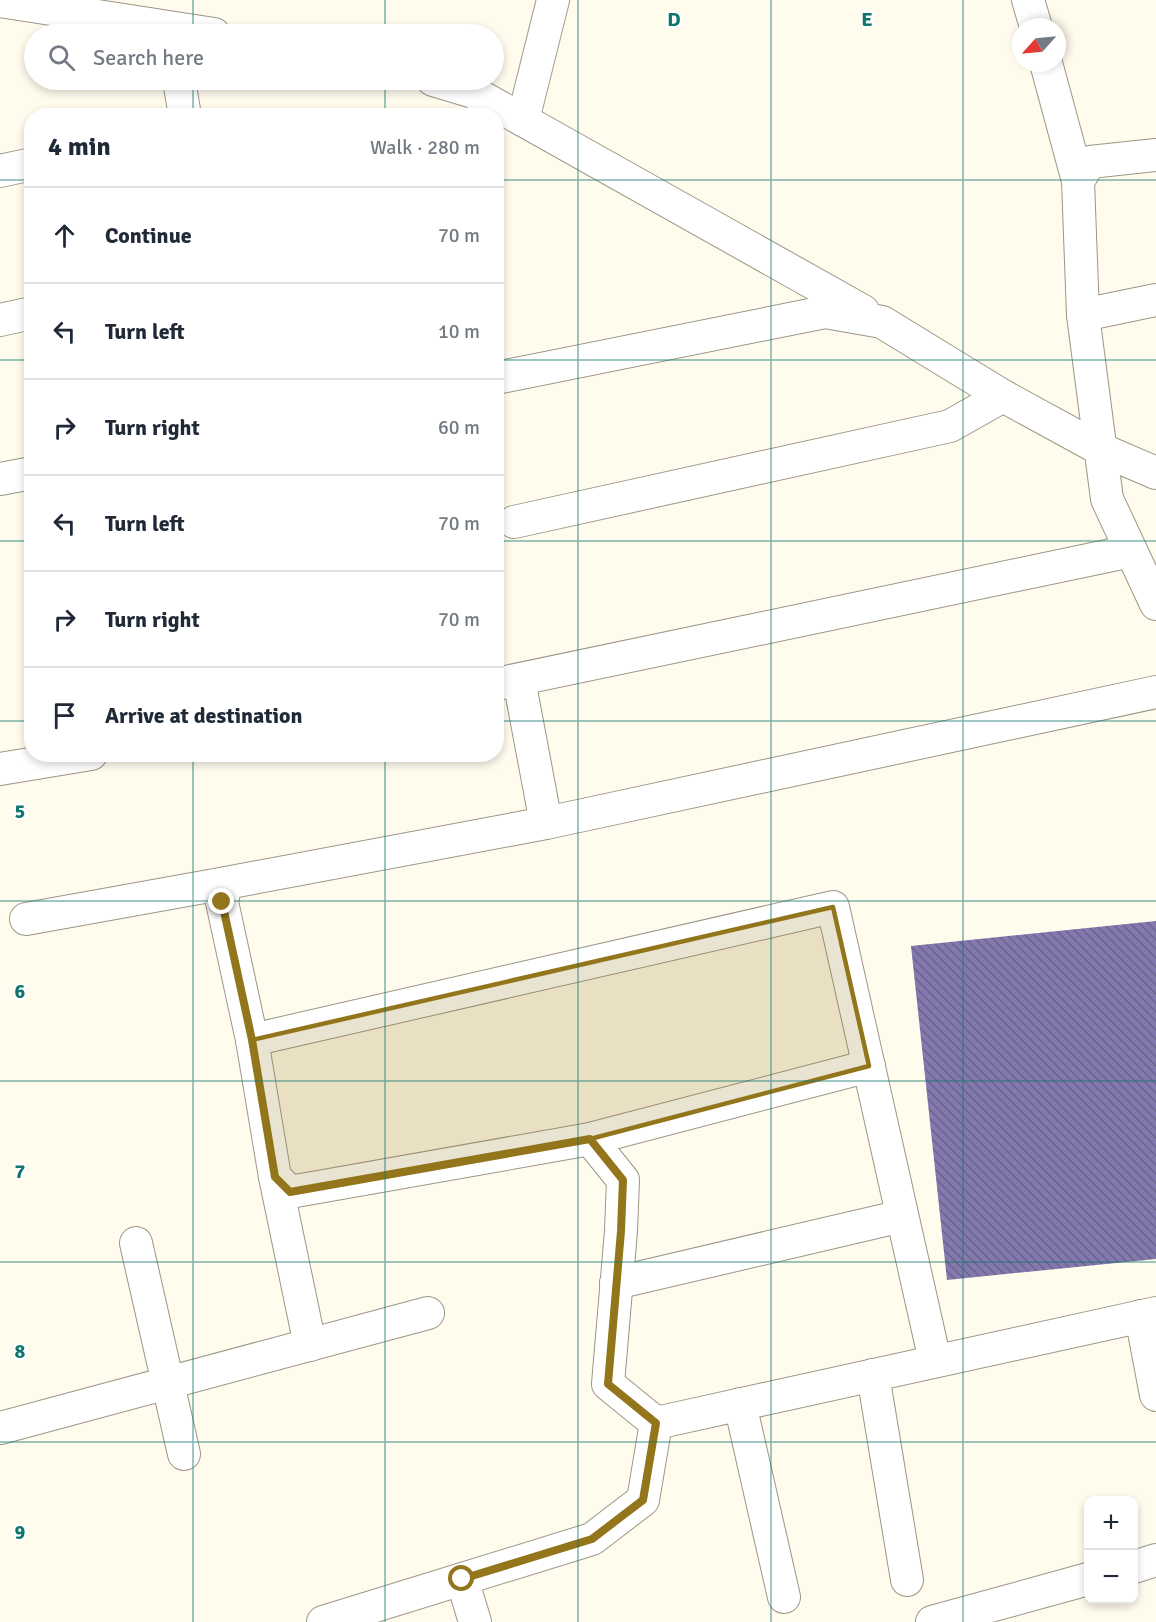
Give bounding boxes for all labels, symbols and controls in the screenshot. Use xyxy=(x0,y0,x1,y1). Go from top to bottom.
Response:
text: D xyxy=(667,7,681,32)
text: E xyxy=(861,7,873,32)
north arrow xyxy=(1012,18,1066,72)
search box xyxy=(24,24,504,90)
icon: search xyxy=(45,41,78,74)
text: Search here xyxy=(93,44,204,71)
text: 4 min xyxy=(48,131,111,163)
text: Walk · 280 m xyxy=(370,135,480,160)
icon: ahead xyxy=(48,219,81,252)
text: Continue xyxy=(105,222,192,249)
text: 70 m xyxy=(438,223,480,248)
icon: left xyxy=(48,315,81,348)
text: Turn left xyxy=(105,318,185,345)
text: 10 m xyxy=(438,319,480,344)
icon: right xyxy=(48,411,81,444)
text: Turn right xyxy=(105,414,200,441)
text: 60 m xyxy=(438,415,480,440)
icon: left xyxy=(48,507,81,540)
text: Turn left xyxy=(105,510,185,537)
text: 70 m xyxy=(438,511,480,536)
icon: right xyxy=(48,603,81,636)
text: Turn right xyxy=(105,606,200,633)
text: 70 m xyxy=(438,607,480,632)
icon: arrive xyxy=(48,699,81,732)
text: Arrive at destination xyxy=(105,702,302,729)
text: 5 xyxy=(15,799,25,824)
route end xyxy=(208,888,234,914)
text: 6 xyxy=(15,979,26,1004)
text: 7 xyxy=(15,1159,26,1184)
text: 8 xyxy=(15,1339,26,1364)
map controls xyxy=(1084,1496,1138,1604)
button: + xyxy=(1084,1496,1138,1550)
text: 9 xyxy=(15,1520,26,1545)
button: − xyxy=(1084,1550,1138,1604)
route start xyxy=(448,1565,474,1591)

